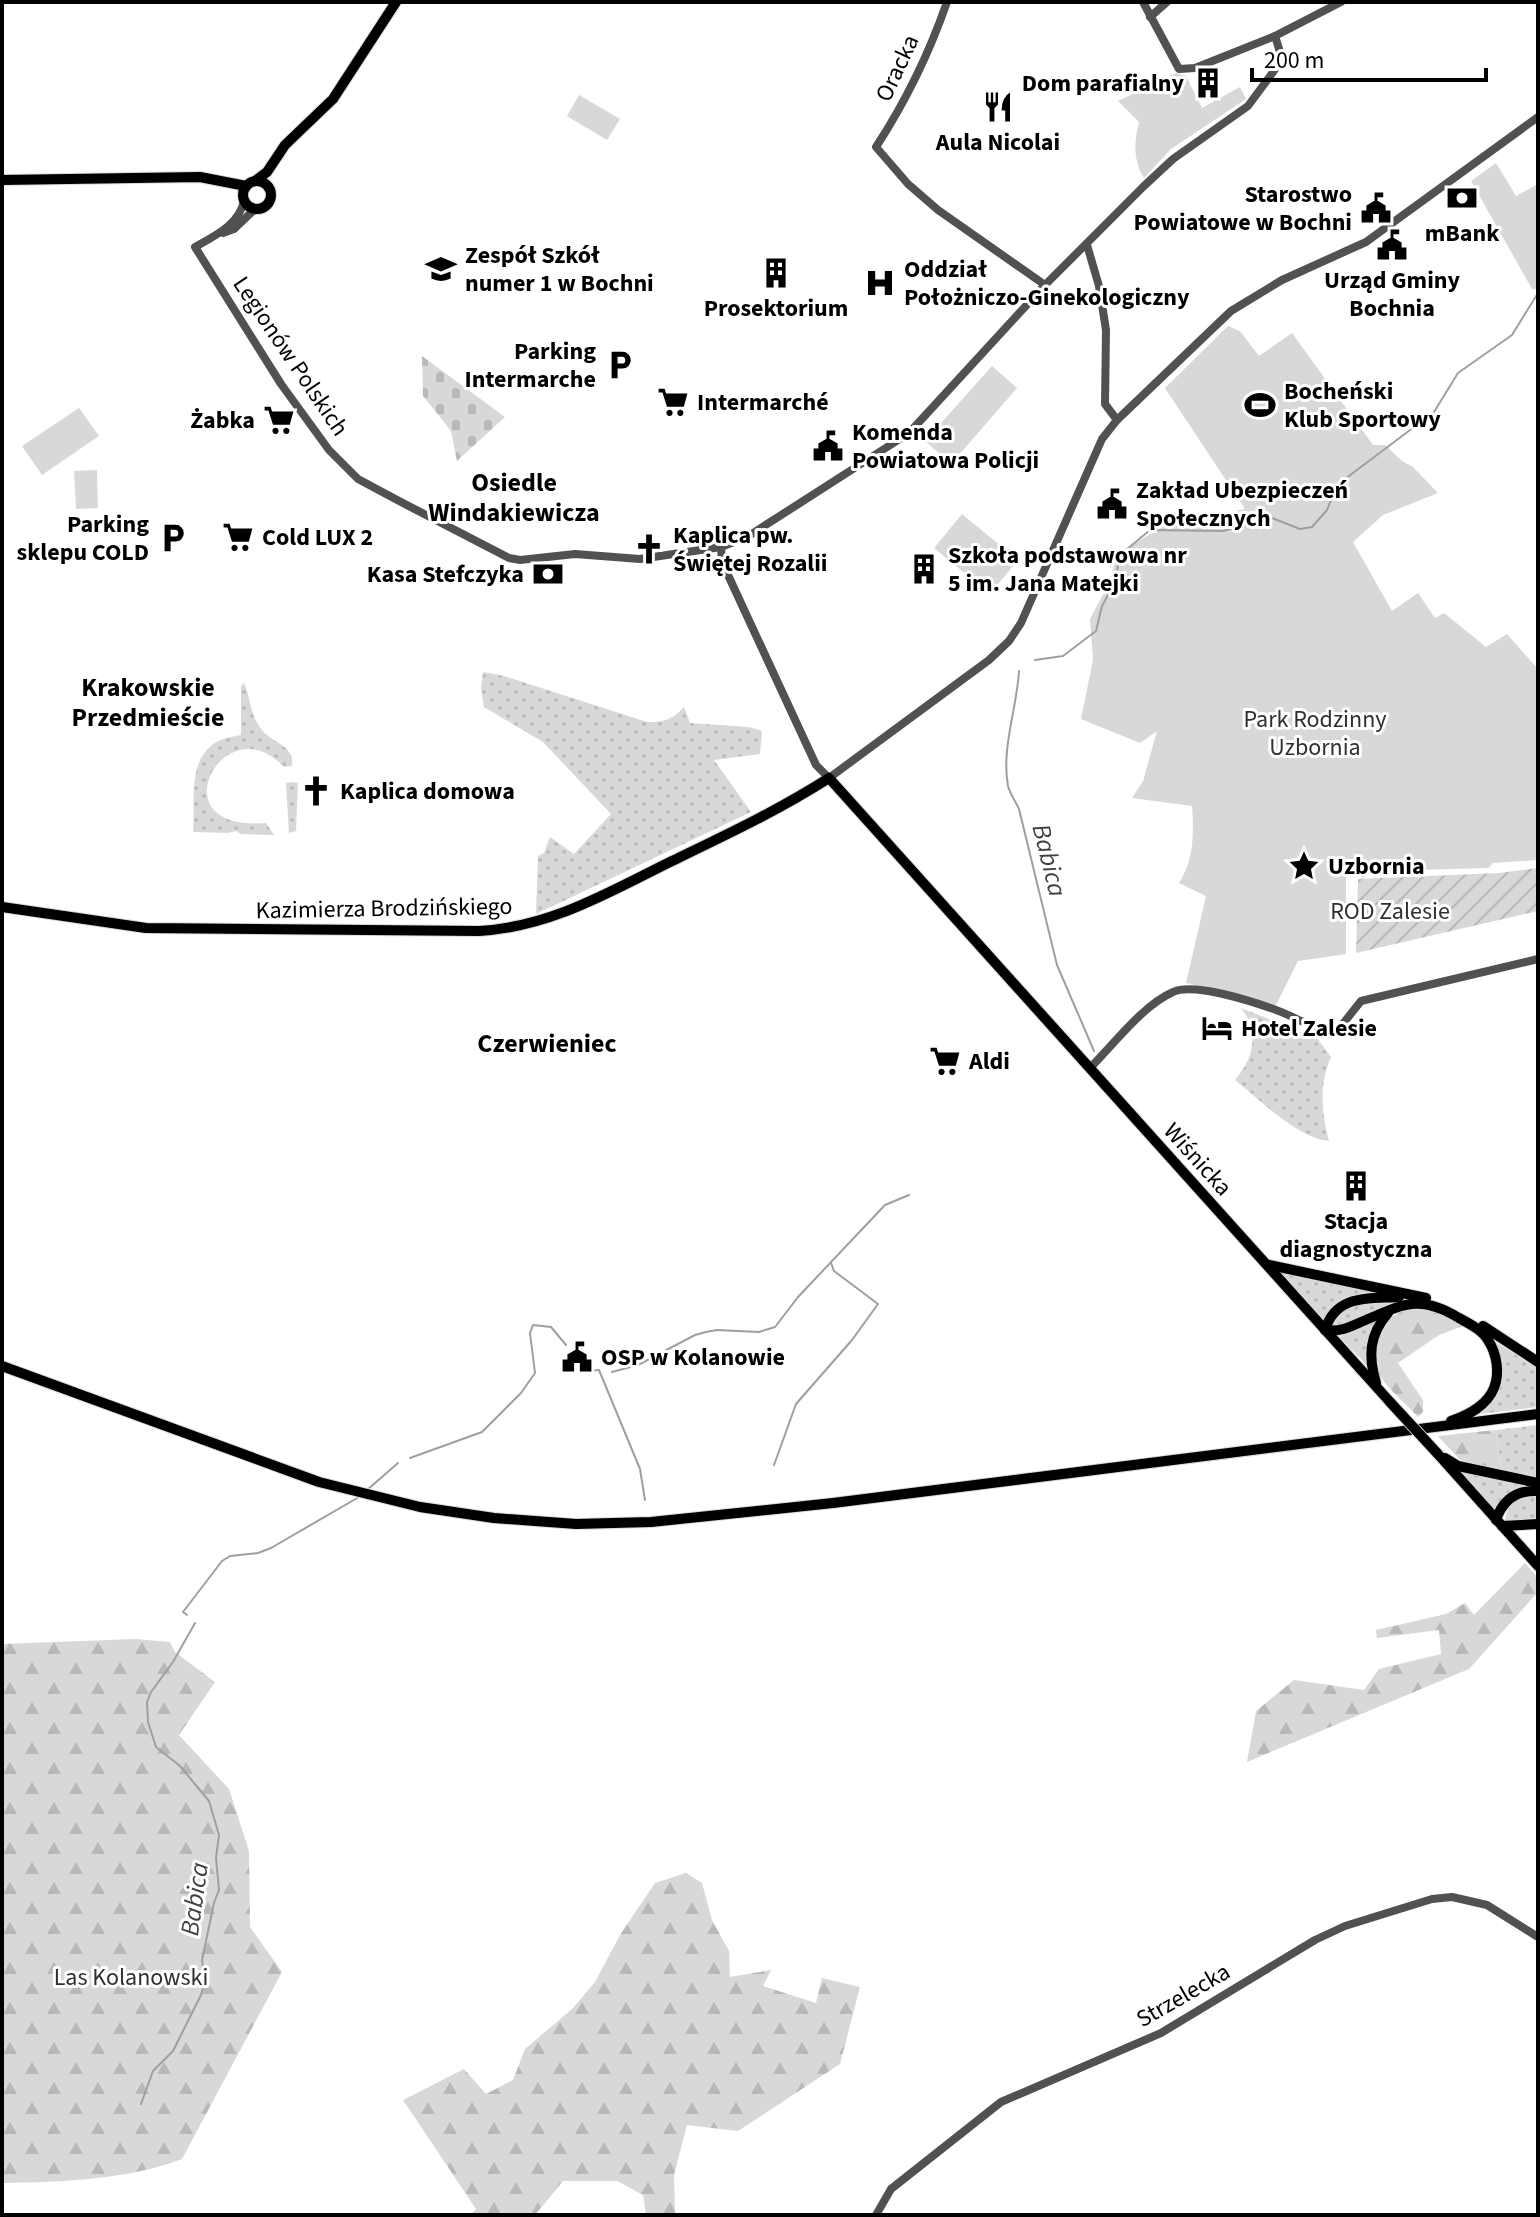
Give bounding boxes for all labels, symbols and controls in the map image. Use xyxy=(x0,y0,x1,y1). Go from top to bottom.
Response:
street label: Oracka xyxy=(867,29,928,108)
scale bar xyxy=(1252,32,1486,82)
text: 200 m xyxy=(1264,43,1324,78)
place label: Dom parafialny xyxy=(1022,66,1184,101)
building icon: Dom parafialny xyxy=(1191,66,1225,100)
restaurant icon: Aula Nicolai xyxy=(981,90,1015,124)
place label: Aula Nicolai xyxy=(935,125,1060,160)
place label: Starostwo Powiatowe w Bochni xyxy=(1134,177,1352,240)
bank icon: mBank xyxy=(1445,181,1479,215)
public building icon: Starostwo Powiatowe w Bochni xyxy=(1359,191,1393,225)
place label: mBank xyxy=(1425,216,1500,251)
public building icon: Urząd Gminy Bochnia xyxy=(1375,228,1409,262)
place label: Zespół Szkół numer 1 w Bochni xyxy=(465,238,654,301)
school or university icon: Zespół Szkół numer 1 w Bochni xyxy=(424,252,458,286)
place label: Oddział Położniczo-Ginekologiczny xyxy=(904,252,1190,315)
building icon: Prosektorium xyxy=(759,256,793,290)
place label: Urząd Gminy Bochnia xyxy=(1324,263,1460,326)
hospital icon: Oddział Położniczo-Ginekologiczny xyxy=(863,266,897,300)
street label: Legionów Polskich xyxy=(224,269,357,443)
place label: Prosektorium xyxy=(704,291,848,326)
place label: Parking Intermarche xyxy=(464,334,596,397)
parking icon: Parking Intermarche xyxy=(603,348,637,382)
place label: Bocheński Klub Sportowy xyxy=(1284,374,1441,437)
supermarket icon: Intermarché xyxy=(656,385,690,419)
place label: Intermarché xyxy=(697,385,829,420)
sports icon: Bocheński Klub Sportowy xyxy=(1243,388,1277,422)
place label: Żabka xyxy=(190,403,255,438)
supermarket icon: Żabka xyxy=(262,403,296,437)
place label: Komenda Powiatowa Policji xyxy=(852,415,1039,478)
public building icon: Komenda Powiatowa Policji xyxy=(811,429,845,463)
district label: Osiedle Windakiewicza xyxy=(428,464,600,531)
place label: Zakład Ubezpieczeń Społecznych xyxy=(1136,473,1348,536)
public building icon: Zakład Ubezpieczeń Społecznych xyxy=(1095,487,1129,521)
place label: Parking sklepu COLD xyxy=(17,507,149,570)
place label: Kaplica pw. Świętej Rozalii xyxy=(673,518,827,581)
supermarket icon: Cold LUX 2 xyxy=(221,520,255,554)
place label: Cold LUX 2 xyxy=(262,520,373,555)
parking icon: Parking sklepu COLD xyxy=(156,521,190,555)
church icon: Kaplica pw. Świętej Rozalii xyxy=(632,532,666,566)
place label: Szkoła podstawowa nr 5 im. Jana Matejki xyxy=(948,538,1187,601)
building icon: Szkoła podstawowa nr 5 im. Jana Matejki xyxy=(907,552,941,586)
place label: Kasa Stefczyka xyxy=(367,557,524,592)
bank icon: Kasa Stefczyka xyxy=(531,557,565,591)
district label: Krakowskie Przedmieście xyxy=(72,669,224,736)
park label: Park Rodzinny Uzbornia xyxy=(1244,702,1386,765)
church icon: Kaplica domowa xyxy=(299,774,333,808)
place label: Kaplica domowa xyxy=(340,774,515,809)
water label: Babica xyxy=(1023,820,1076,900)
place icon: Uzbornia xyxy=(1287,849,1321,883)
place label: Uzbornia xyxy=(1328,849,1425,884)
street label: Kazimierza Brodzińskiego xyxy=(255,889,513,928)
park label: ROD Zalesie xyxy=(1330,894,1450,929)
hotel icon: Hotel Zalesie xyxy=(1200,1011,1234,1045)
place label: Hotel Zalesie xyxy=(1241,1011,1377,1046)
district label: Czerwieniec xyxy=(477,1025,617,1062)
supermarket icon: Aldi xyxy=(928,1044,962,1078)
place label: Aldi xyxy=(968,1044,1010,1079)
street label: Wiśnicka xyxy=(1155,1115,1240,1204)
building icon: Stacja diagnostyczna xyxy=(1339,1169,1373,1203)
place label: Stacja diagnostyczna xyxy=(1279,1204,1433,1267)
public building icon: OSP w Kolanowie xyxy=(560,1340,594,1374)
place label: OSP w Kolanowie xyxy=(601,1340,785,1375)
water label: Babica xyxy=(171,1860,218,1938)
street label: Strzelecka xyxy=(1130,1954,1237,2036)
park label: Las Kolanowski xyxy=(54,1960,208,1995)

